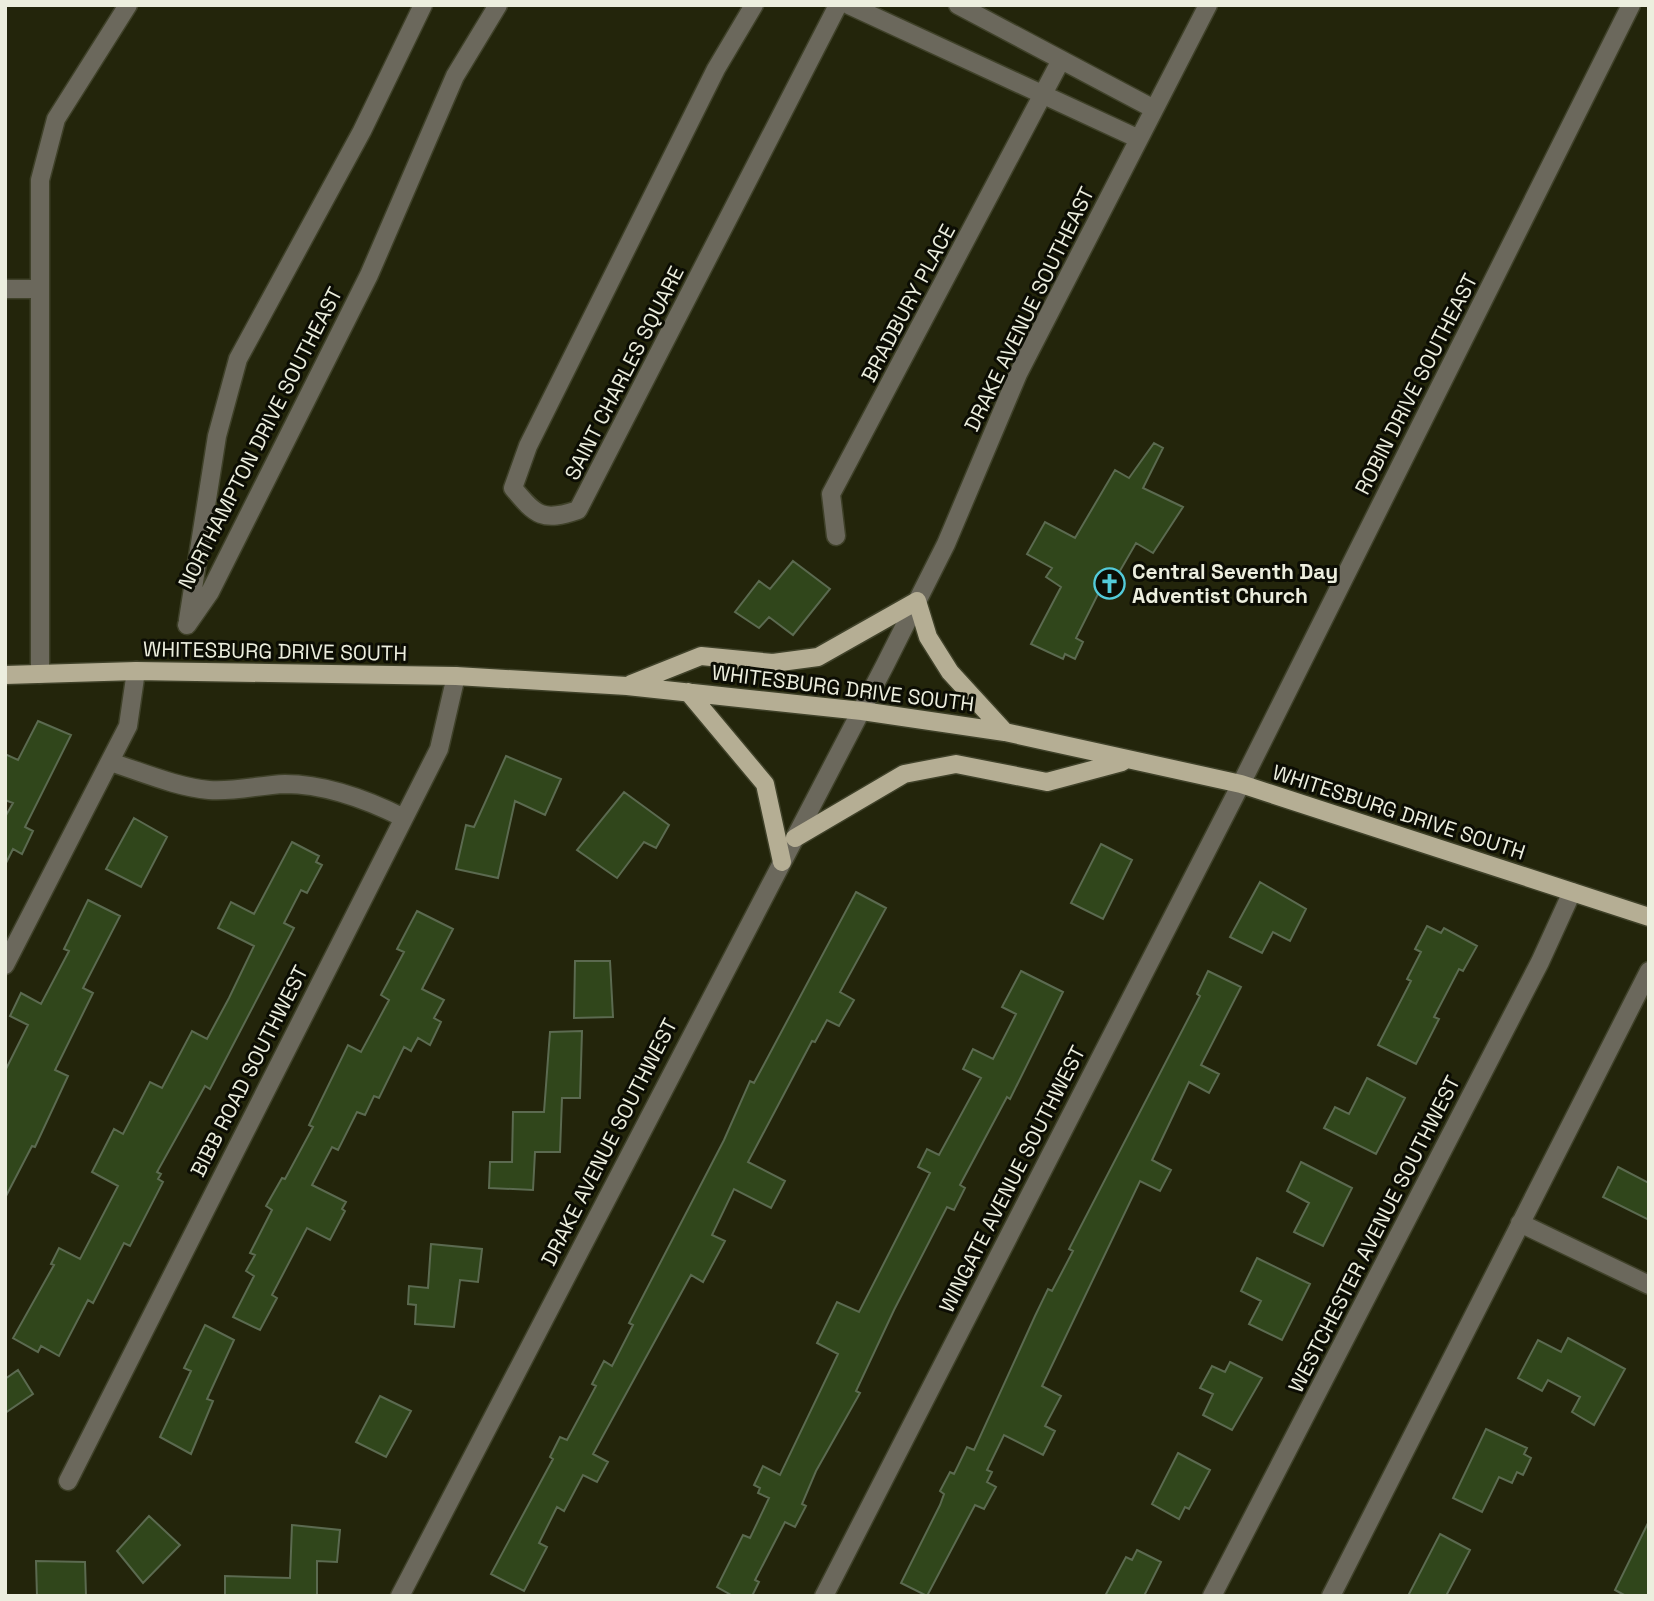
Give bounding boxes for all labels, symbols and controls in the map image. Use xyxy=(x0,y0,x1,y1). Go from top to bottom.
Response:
street label: DRAKE AVENUE SOUTHEAST xyxy=(958,182,1100,436)
street label: BRADBURY PLACE xyxy=(855,219,961,387)
street label: SAINT CHARLES SQUARE xyxy=(558,261,690,485)
street label: ROBIN DRIVE SOUTHEAST xyxy=(1349,269,1483,499)
street label: NORTHAMPTON DRIVE SOUTHEAST xyxy=(172,282,348,594)
place label: Central Seventh Day Adventist Church xyxy=(1132,558,1338,609)
church icon: Central Seventh Day Adventist Church xyxy=(1092,566,1126,600)
street label: WHITESBURG DRIVE SOUTH xyxy=(143,635,407,667)
street label: WHITESBURG DRIVE SOUTH xyxy=(710,659,976,717)
street label: WHITESBURG DRIVE SOUTH xyxy=(1269,758,1529,866)
street label: BIBB ROAD SOUTHWEST xyxy=(184,961,314,1181)
street label: DRAKE AVENUE SOUTHWEST xyxy=(535,1014,683,1270)
street label: WINGATE AVENUE SOUTHWEST xyxy=(933,1041,1091,1317)
street label: WESTCHESTER AVENUE SOUTHWEST xyxy=(1282,1071,1466,1397)

